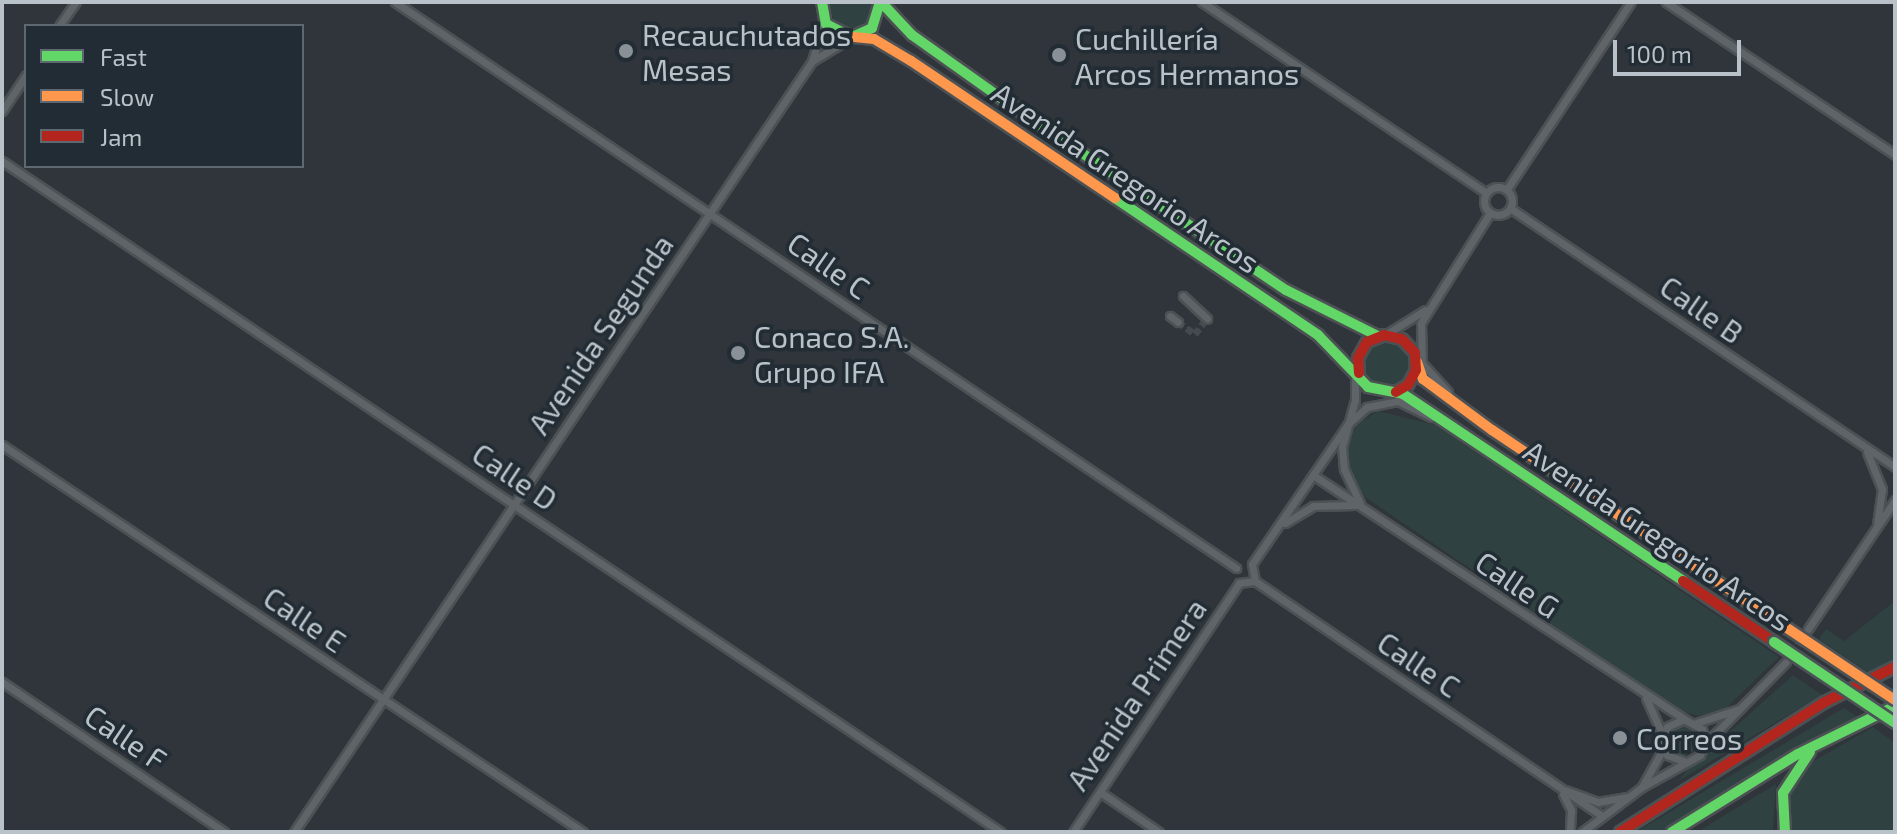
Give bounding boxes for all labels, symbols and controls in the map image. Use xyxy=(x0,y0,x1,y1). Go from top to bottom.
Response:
place label: Recauchutados Mesas xyxy=(642,16,851,86)
place label: Cuchillería Arcos Hermanos xyxy=(1075,20,1299,90)
legend xyxy=(24,24,304,168)
scale bar xyxy=(1617,24,1745,74)
text: 100 m xyxy=(1627,39,1692,68)
text: Fast xyxy=(100,42,147,71)
marker: Recauchutados Mesas xyxy=(617,42,635,60)
marker: Cuchillería Arcos Hermanos xyxy=(1050,46,1068,64)
street label: Avenida Gregorio Arcos xyxy=(985,74,1267,280)
text: Slow xyxy=(100,82,154,111)
text: Jam xyxy=(100,122,142,151)
street label: Calle C xyxy=(781,224,877,306)
street label: Avenida Segunda xyxy=(520,227,680,441)
street label: Calle B xyxy=(1654,268,1750,350)
place label: Conaco S.A. Grupo IFA xyxy=(754,318,909,388)
marker: Conaco S.A. Grupo IFA xyxy=(729,344,747,362)
street label: Avenida Gregorio Arcos xyxy=(1517,432,1799,638)
street label: Calle D xyxy=(466,435,564,517)
street label: Calle G xyxy=(1469,543,1567,625)
street label: Calle E xyxy=(257,579,353,659)
street label: Avenida Primera xyxy=(1059,591,1213,797)
street label: Calle C xyxy=(1371,624,1467,704)
street label: Calle F xyxy=(78,697,174,777)
place label: Correos xyxy=(1636,720,1742,756)
marker: Correos xyxy=(1611,729,1629,747)

